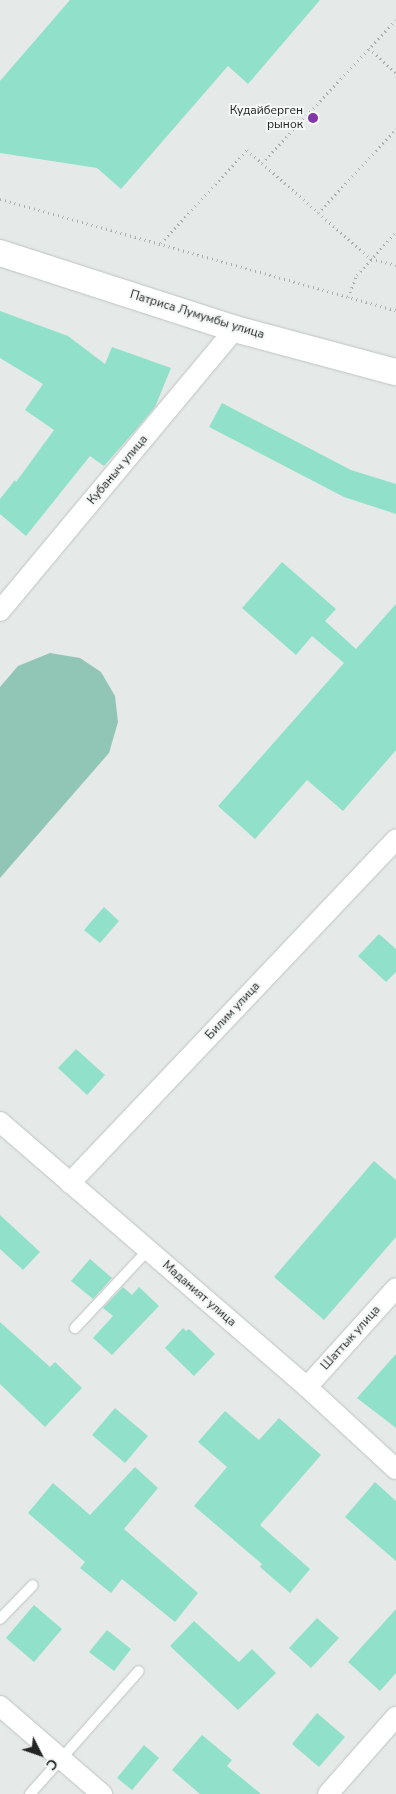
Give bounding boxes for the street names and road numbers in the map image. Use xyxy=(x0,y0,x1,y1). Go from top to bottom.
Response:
street label: Патриса Лумумбы улица xyxy=(128,288,266,342)
street label: Кубаныч улица xyxy=(85,432,151,508)
street label: Билим улица xyxy=(203,979,263,1043)
street label: Маданият улица xyxy=(159,1258,239,1330)
street label: Шаттык улица xyxy=(318,1303,384,1373)

